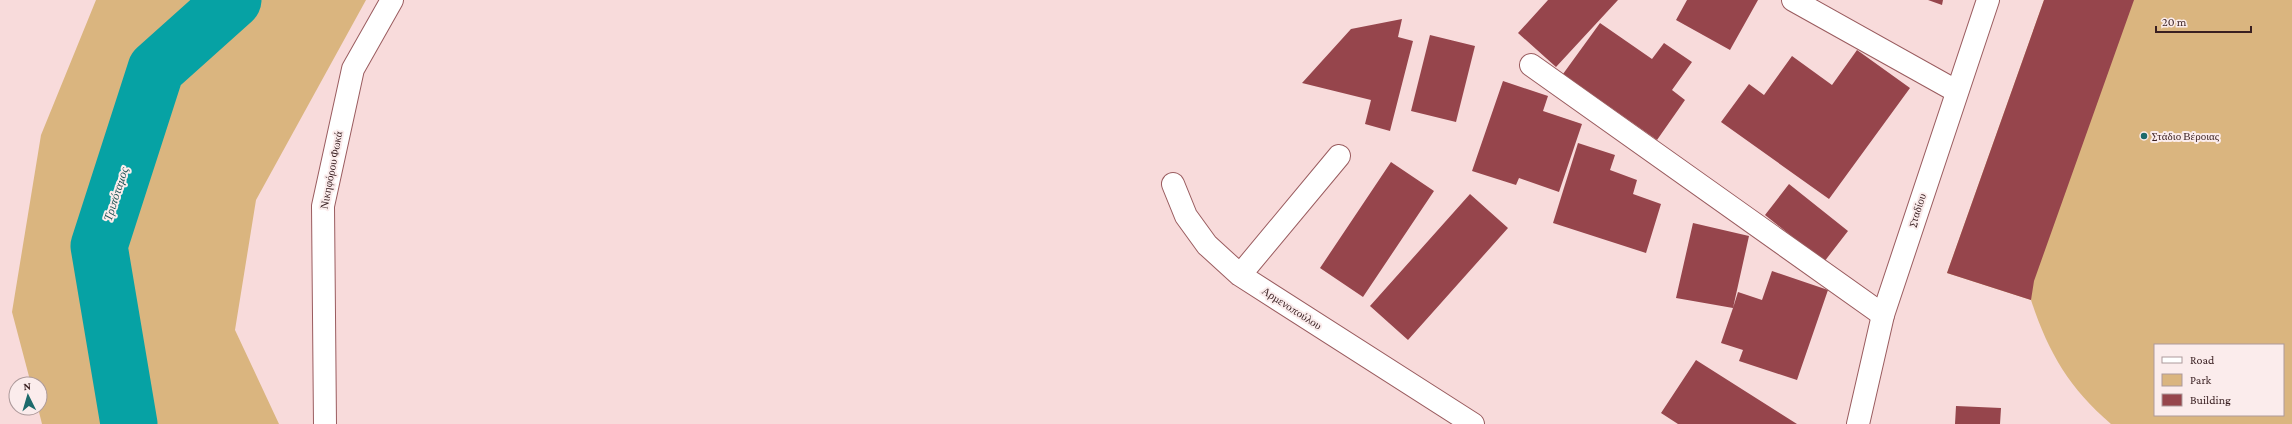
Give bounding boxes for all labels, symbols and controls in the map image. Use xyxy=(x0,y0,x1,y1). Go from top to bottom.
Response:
scale bar xyxy=(2156,8,2251,34)
text: 20 m xyxy=(2162,15,2187,29)
street label: Νικηφόρου Φωκά xyxy=(318,130,344,210)
place label: Στάδιο Βέροιας xyxy=(2152,130,2220,142)
marker: Στάδιο Βέροιας xyxy=(2139,131,2149,141)
water label: Τριπόταμος xyxy=(101,165,131,223)
street label: Σταδίου xyxy=(1906,191,1928,228)
street label: Αρμενοπούλου xyxy=(1259,284,1324,333)
legend xyxy=(2154,344,2284,416)
text: Road xyxy=(2190,353,2215,367)
text: Park xyxy=(2190,373,2212,387)
north arrow xyxy=(8,376,48,416)
text: N xyxy=(23,380,32,392)
text: Building xyxy=(2190,393,2231,407)

